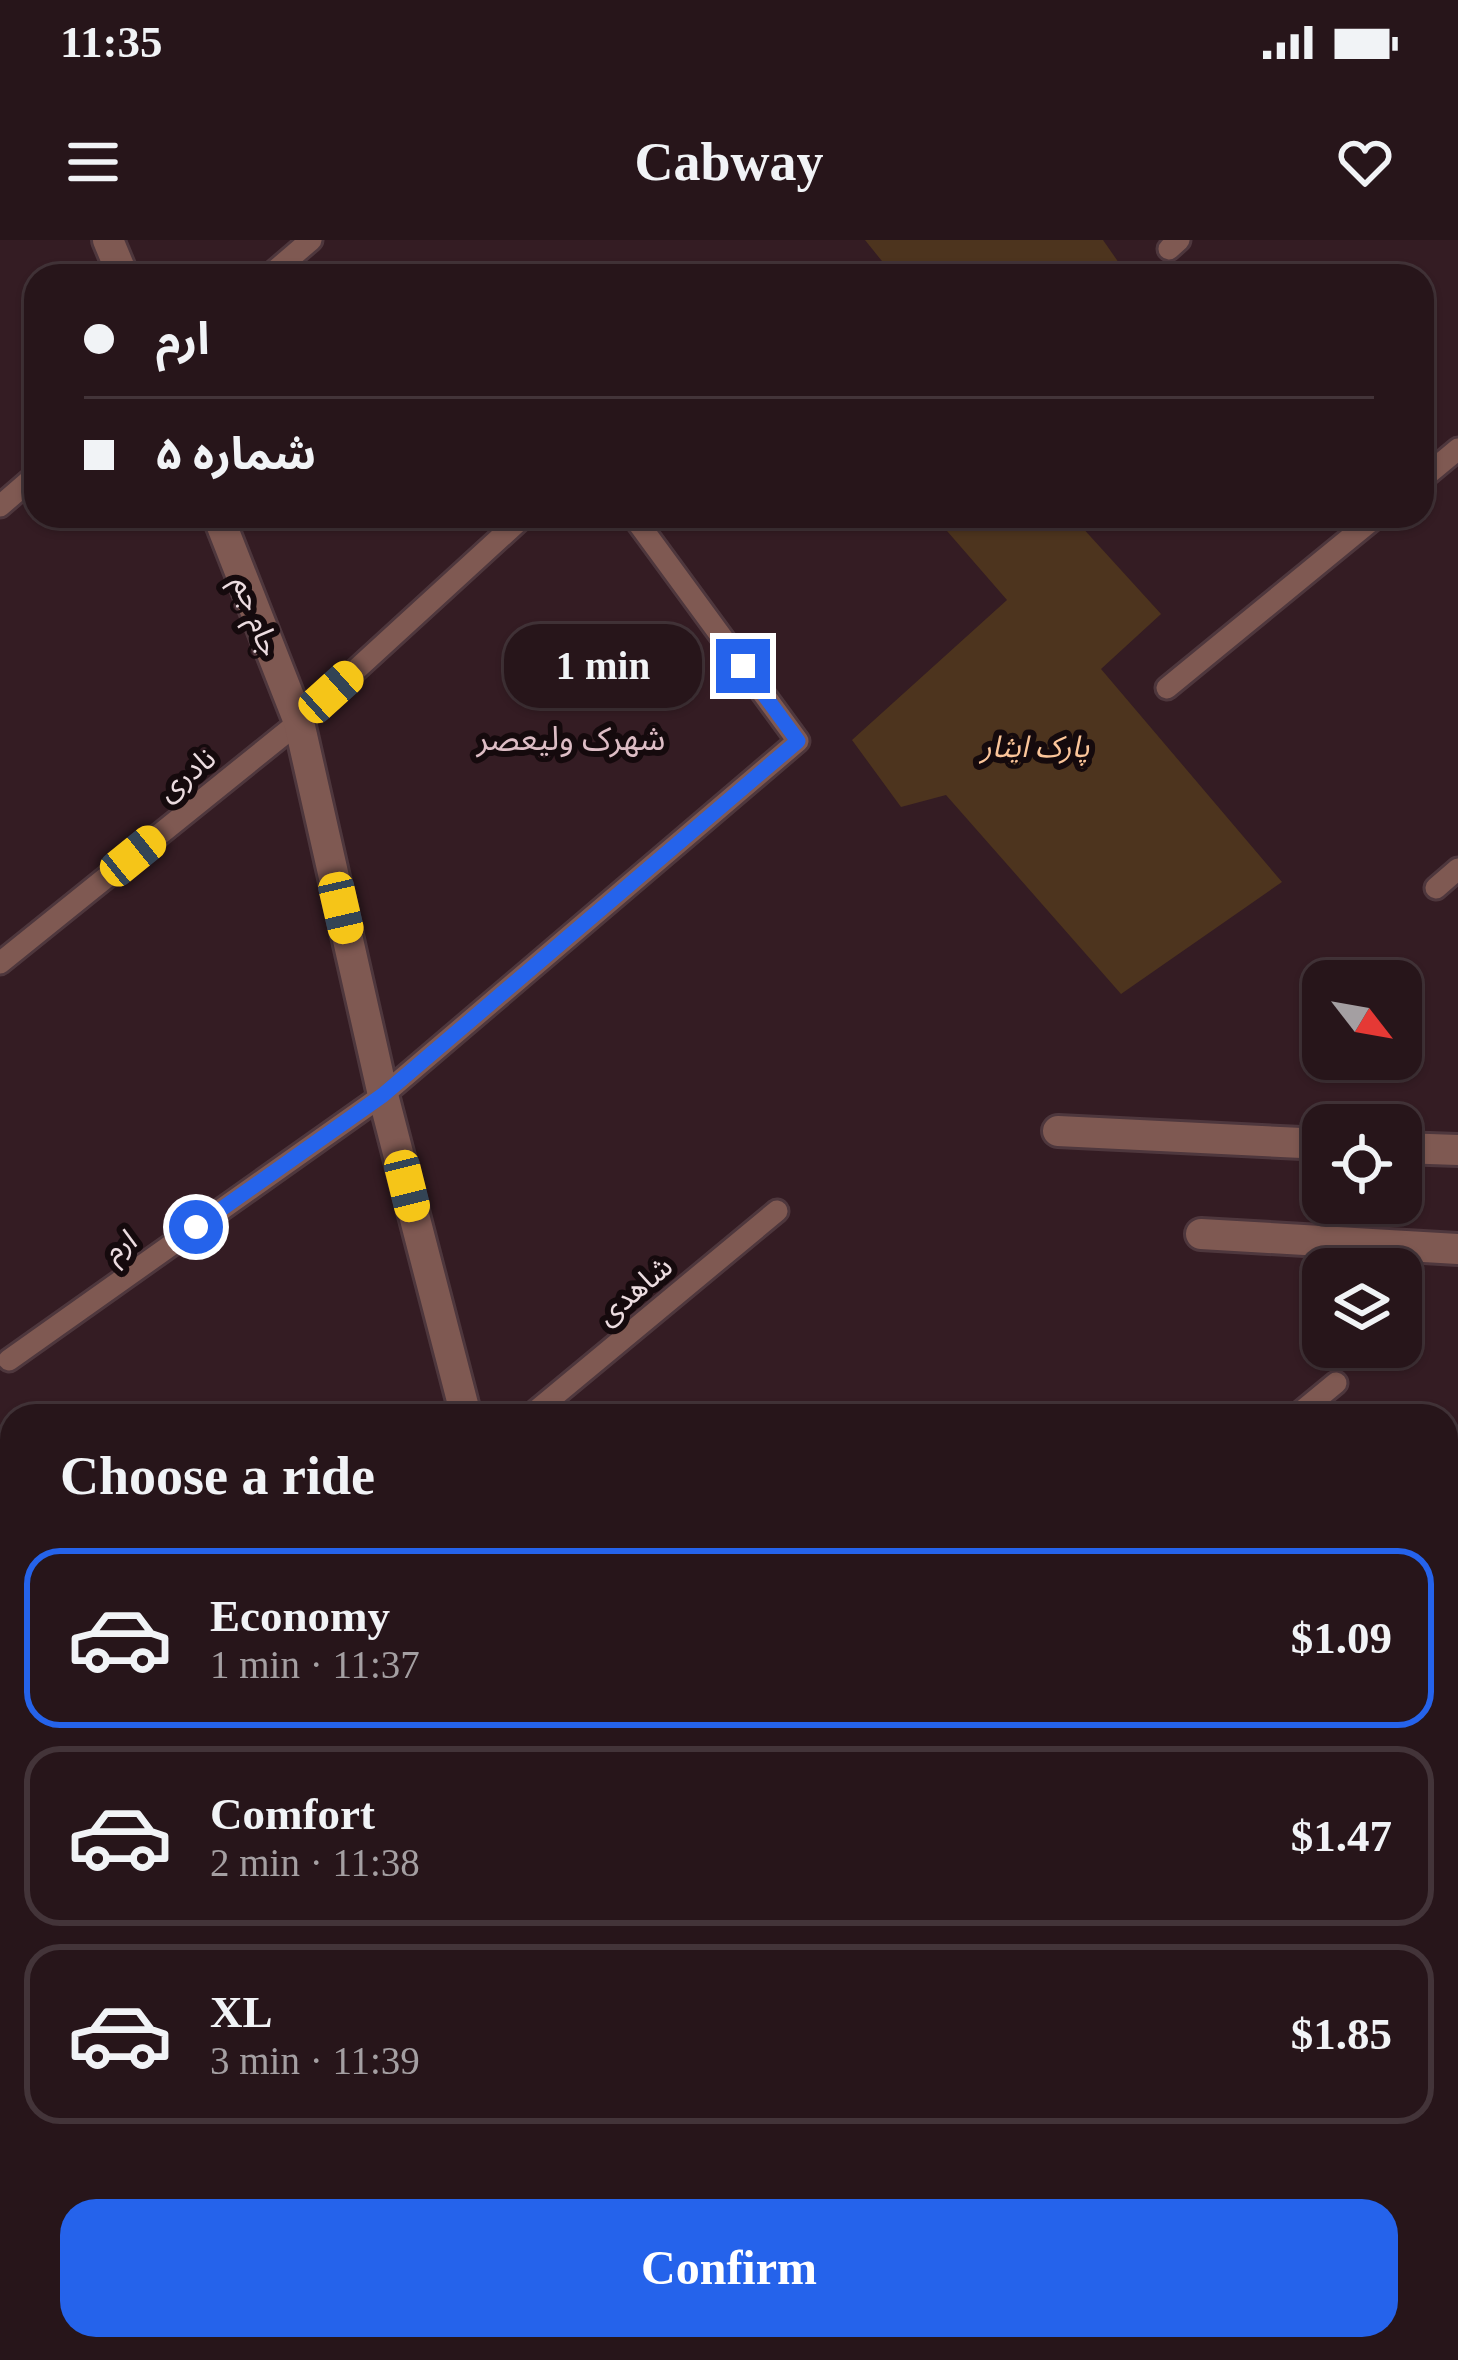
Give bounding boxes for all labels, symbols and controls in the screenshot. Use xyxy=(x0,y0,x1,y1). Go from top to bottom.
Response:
text: 11:35 xyxy=(60,17,163,67)
icon: menu xyxy=(60,129,126,195)
icon: heart xyxy=(1332,129,1398,195)
text: Cabway xyxy=(634,132,824,192)
text: ارم xyxy=(156,314,210,364)
text: شماره ۵ xyxy=(156,429,316,479)
street label: جام جم xyxy=(220,571,287,663)
callout: 1 min xyxy=(503,624,701,708)
route end xyxy=(716,639,770,693)
text: 1 min xyxy=(556,644,650,687)
car xyxy=(292,655,370,729)
district label: شهرک ولیعصر xyxy=(476,721,665,758)
park label: پارک ایثار xyxy=(979,730,1089,766)
street label: نادری xyxy=(150,741,222,808)
car xyxy=(94,819,172,893)
car xyxy=(315,869,367,947)
north arrow xyxy=(1302,960,1422,1080)
map controls xyxy=(1302,960,1422,1368)
button: locate xyxy=(1302,1104,1422,1224)
car xyxy=(381,1147,433,1225)
route start xyxy=(169,1200,223,1254)
street label: ارم xyxy=(98,1222,146,1272)
button: layers xyxy=(1302,1248,1422,1368)
street label: شاهدی xyxy=(590,1249,679,1332)
text: Choose a ride xyxy=(60,1446,375,1506)
icon: car xyxy=(66,1584,174,1692)
text: Economy xyxy=(210,1591,390,1641)
text: $1.09 xyxy=(1291,1613,1392,1663)
text: 1 min · 11:37 xyxy=(210,1643,420,1686)
icon: car xyxy=(66,1782,174,1890)
text: Comfort xyxy=(210,1789,375,1839)
text: $1.47 xyxy=(1291,1811,1392,1861)
text: 2 min · 11:38 xyxy=(210,1841,420,1884)
icon: car xyxy=(66,1980,174,2088)
text: XL xyxy=(210,1987,273,2037)
text: $1.85 xyxy=(1291,2009,1392,2059)
text: 3 min · 11:39 xyxy=(210,2039,420,2082)
button: Confirm xyxy=(60,2199,1398,2337)

